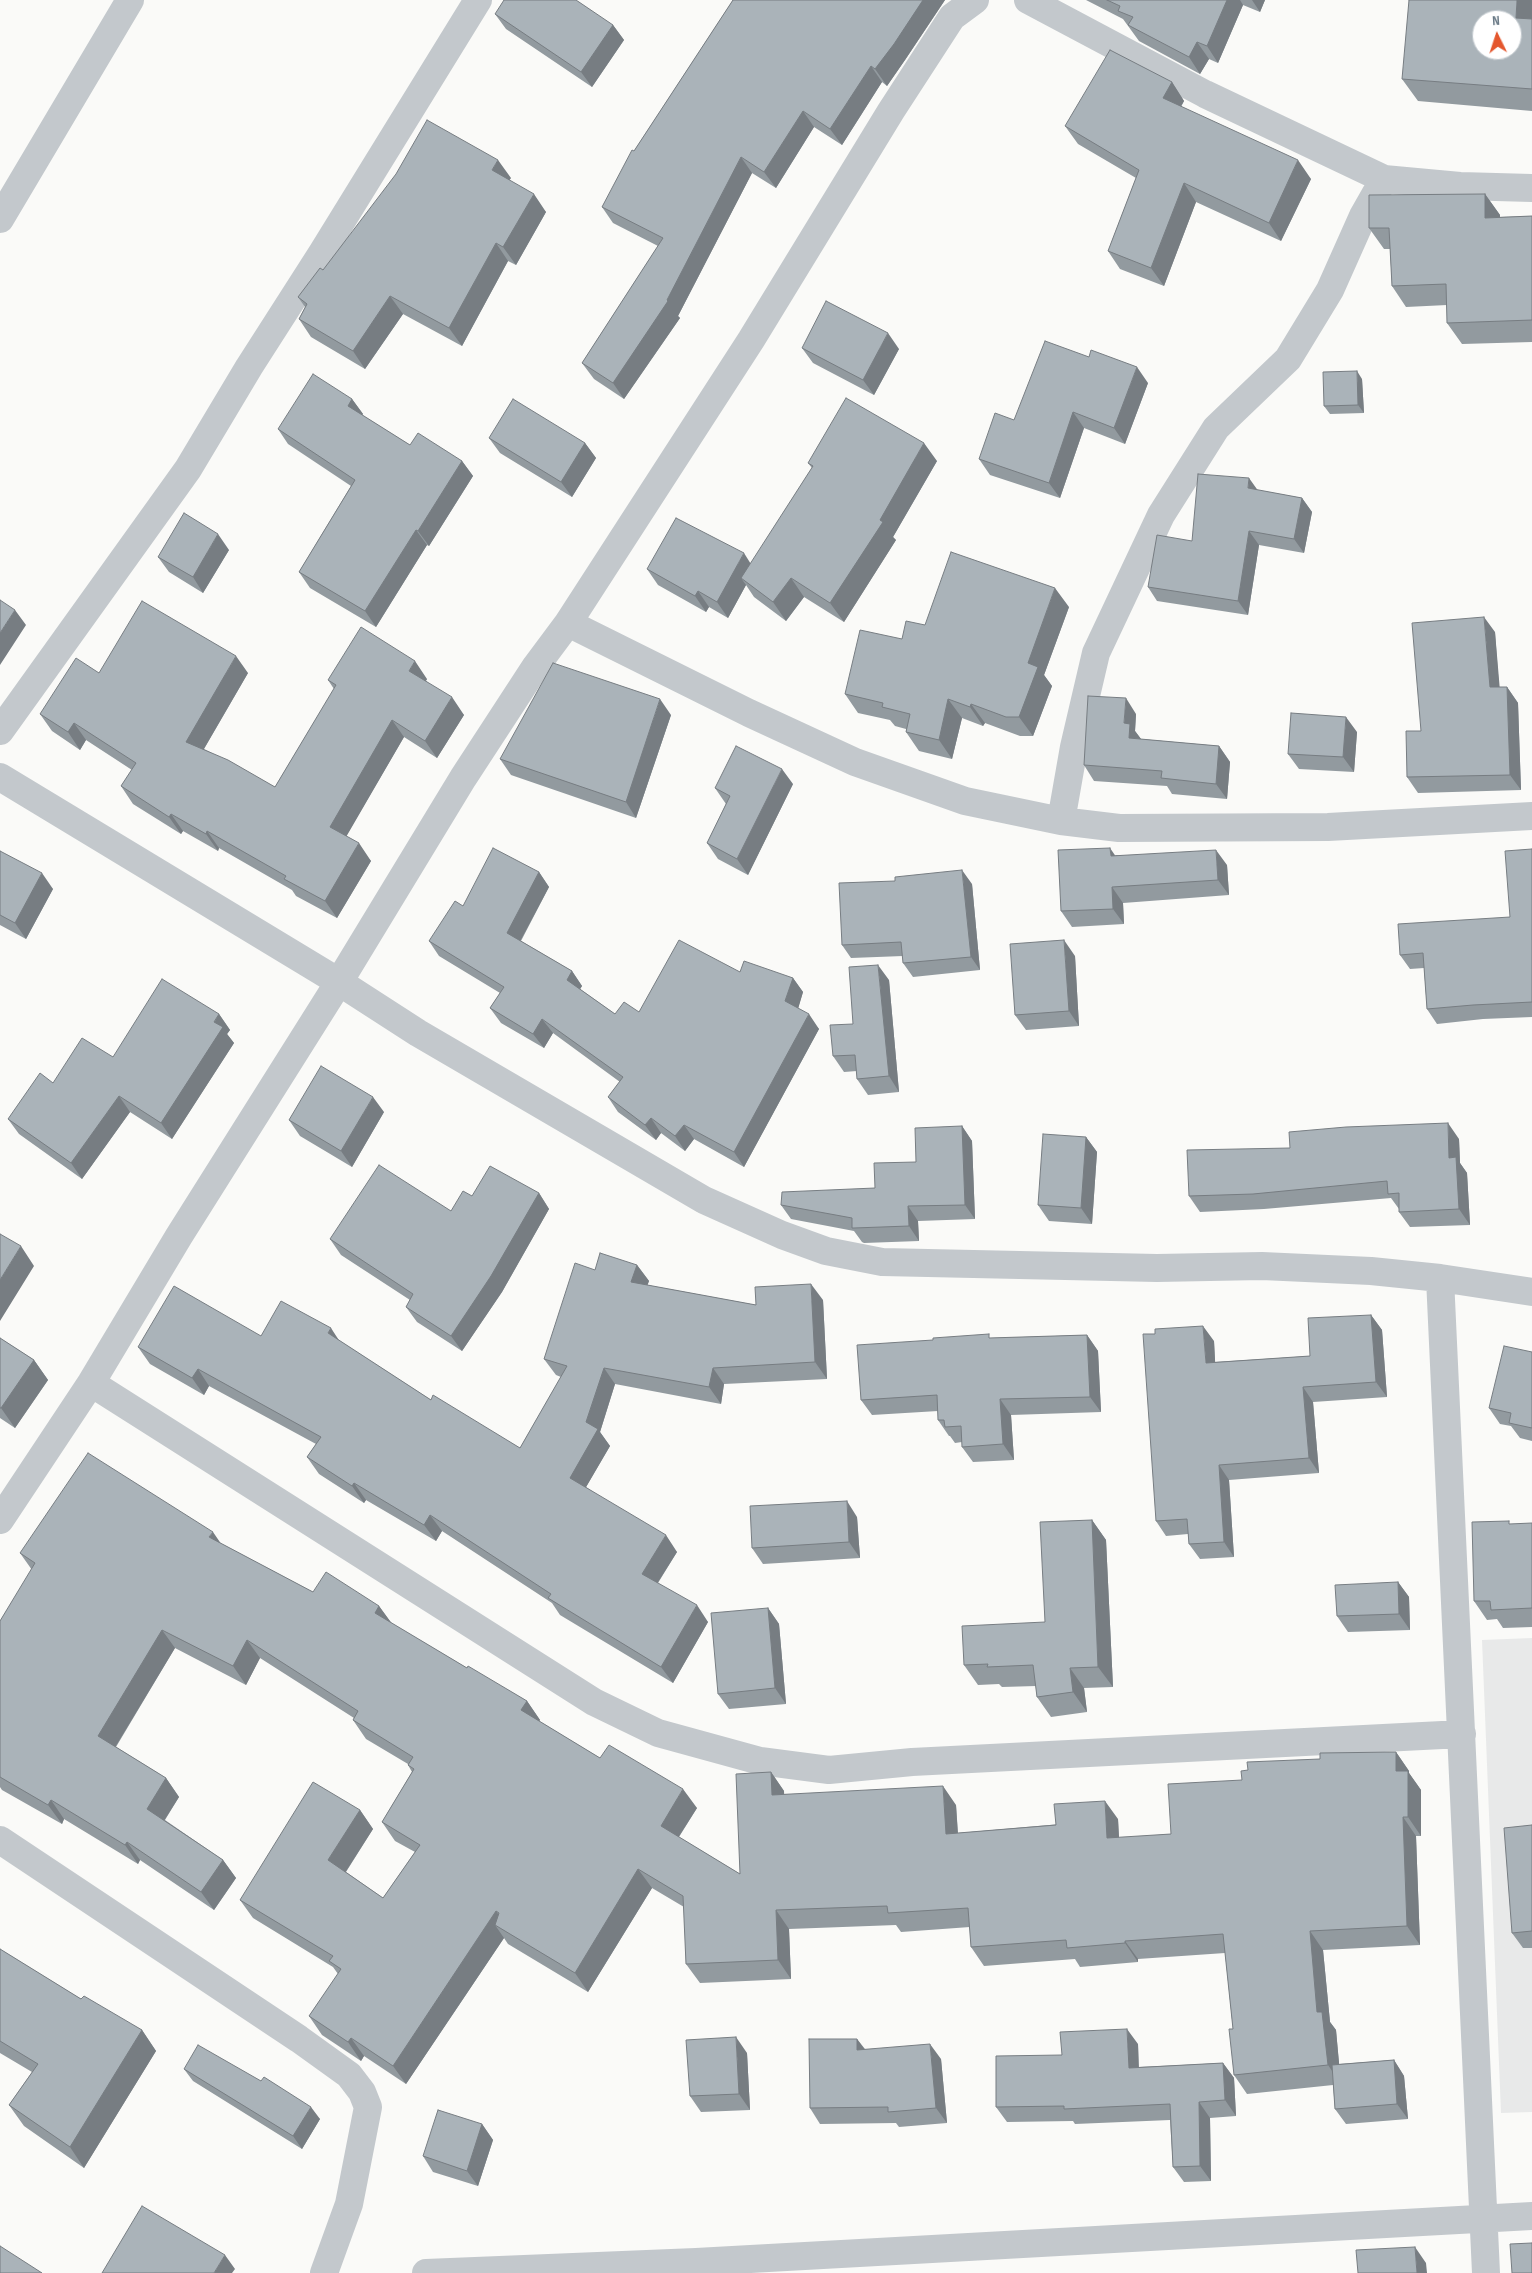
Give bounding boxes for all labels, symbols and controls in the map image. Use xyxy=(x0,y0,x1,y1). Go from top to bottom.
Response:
north arrow xyxy=(1472,10,1522,60)
text: N xyxy=(1492,12,1500,29)

